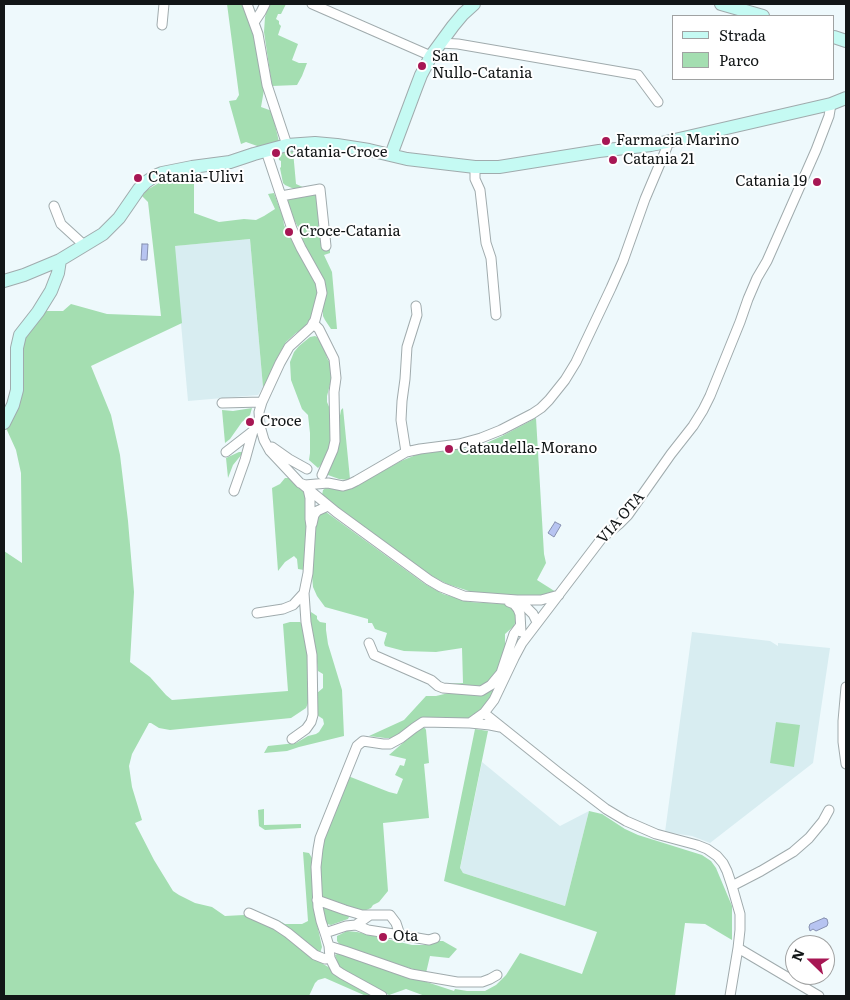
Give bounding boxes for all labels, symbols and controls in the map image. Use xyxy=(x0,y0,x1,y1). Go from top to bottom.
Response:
legend xyxy=(672,15,835,80)
text: Strada xyxy=(719,23,766,46)
place label: San Nullo-Catania xyxy=(432,48,532,83)
text: Parco xyxy=(719,48,759,71)
marker: San Nullo-Catania xyxy=(416,60,428,72)
place label: Farmacia Marino xyxy=(616,132,739,150)
marker: Farmacia Marino xyxy=(600,135,612,147)
place label: Catania-Croce xyxy=(286,144,388,162)
marker: Catania-Croce xyxy=(270,147,282,159)
place label: Catania 21 xyxy=(623,151,695,169)
marker: Catania 21 xyxy=(607,154,619,166)
place label: Catania-Ulivi xyxy=(148,169,244,187)
marker: Catania-Ulivi xyxy=(132,172,144,184)
place label: Catania 19 xyxy=(735,173,807,191)
marker: Catania 19 xyxy=(811,176,823,188)
place label: Croce-Catania xyxy=(299,223,401,241)
marker: Croce-Catania xyxy=(283,226,295,238)
place label: Croce xyxy=(260,413,301,431)
marker: Croce xyxy=(244,416,256,428)
place label: Cataudella-Morano xyxy=(459,440,597,458)
marker: Cataudella-Morano xyxy=(443,443,455,455)
street label: VIA OTA xyxy=(594,488,648,548)
place label: Ota xyxy=(393,928,418,946)
marker: Ota xyxy=(377,931,389,943)
north arrow xyxy=(785,935,835,985)
text: N xyxy=(786,946,808,964)

